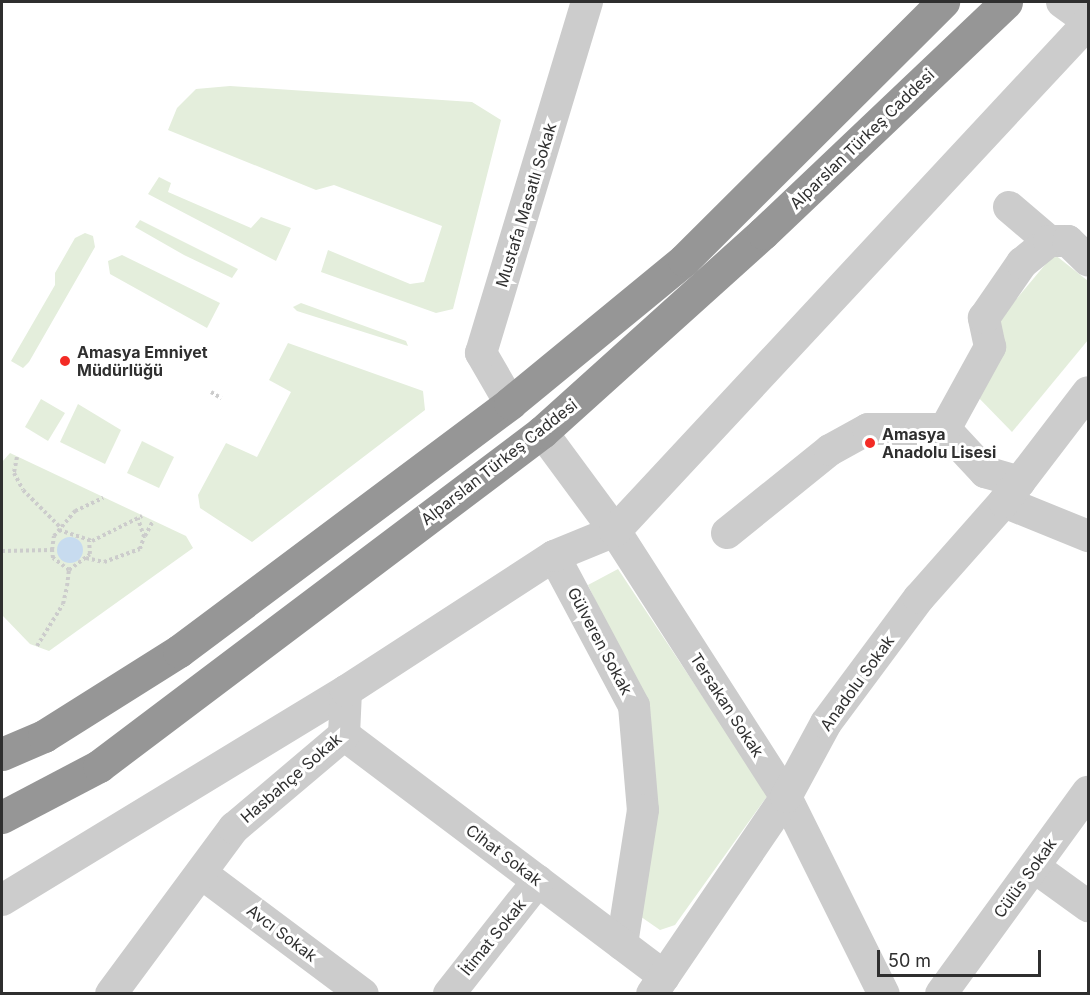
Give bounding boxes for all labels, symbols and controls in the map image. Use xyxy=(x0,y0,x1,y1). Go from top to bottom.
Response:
street label: Alparslan Türkeş Caddesi xyxy=(786,65,938,213)
street label: Mustafa Masatlı Sokak xyxy=(492,121,560,289)
place label: Amasya Emniyet Müdürlüğü xyxy=(77,342,208,380)
marker: Amasya Emniyet Müdürlüğü xyxy=(58,354,72,368)
street label: Alparslan Türkeş Caddesi xyxy=(417,395,581,529)
place label: Amasya Anadolu Lisesi xyxy=(882,424,996,462)
marker: Amasya Anadolu Lisesi xyxy=(863,436,877,450)
street label: Gülveren Sokak xyxy=(564,584,636,698)
street label: Anadolu Sokak xyxy=(816,632,898,734)
street label: Tersakan Sokak xyxy=(686,649,768,761)
street label: Hasbahçe Sokak xyxy=(237,729,345,827)
street label: Cihat Sokak xyxy=(462,820,546,890)
street label: Cülüs Sokak xyxy=(990,834,1060,922)
street label: İtimat Sokak xyxy=(456,895,530,979)
street label: Avcı Sokak xyxy=(243,900,321,966)
scale bar xyxy=(880,938,1044,976)
text: 50 m xyxy=(888,950,931,971)

